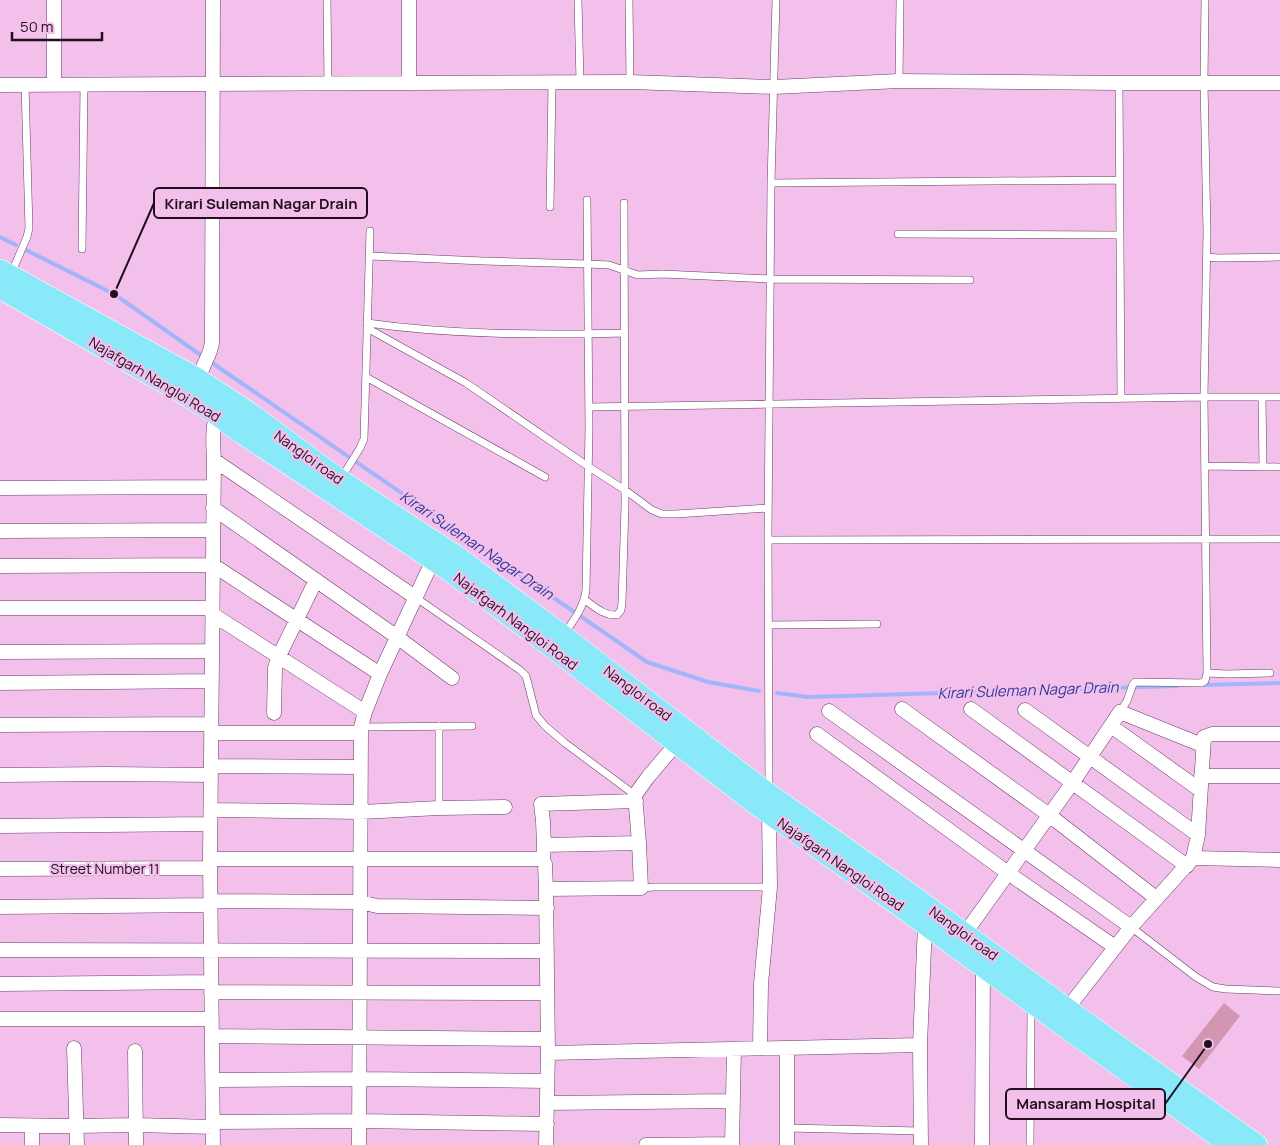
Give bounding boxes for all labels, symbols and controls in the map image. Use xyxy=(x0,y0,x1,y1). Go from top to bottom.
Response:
scale bar xyxy=(12,10,102,42)
text: 50 m xyxy=(20,16,54,37)
callout: Kirari Suleman Nagar Drain xyxy=(154,188,367,218)
text: Kirari Suleman Nagar Drain xyxy=(164,193,358,214)
street label: Najafgarh Nangloi Road xyxy=(86,332,224,426)
street label: Nangloi road xyxy=(271,426,347,488)
water label: Kirari Suleman Nagar Drain xyxy=(396,486,559,605)
street label: Najafgarh Nangloi Road xyxy=(450,568,582,674)
street label: Nangloi road xyxy=(600,661,676,725)
water label: Kirari Suleman Nagar Drain xyxy=(937,676,1120,704)
street label: Najafgarh Nangloi Road xyxy=(774,813,908,915)
street label: Street Number 11 xyxy=(51,859,159,878)
street label: Nangloi road xyxy=(926,902,1002,964)
callout: Mansaram Hospital xyxy=(1006,1089,1165,1119)
text: Mansaram Hospital xyxy=(1016,1093,1156,1114)

